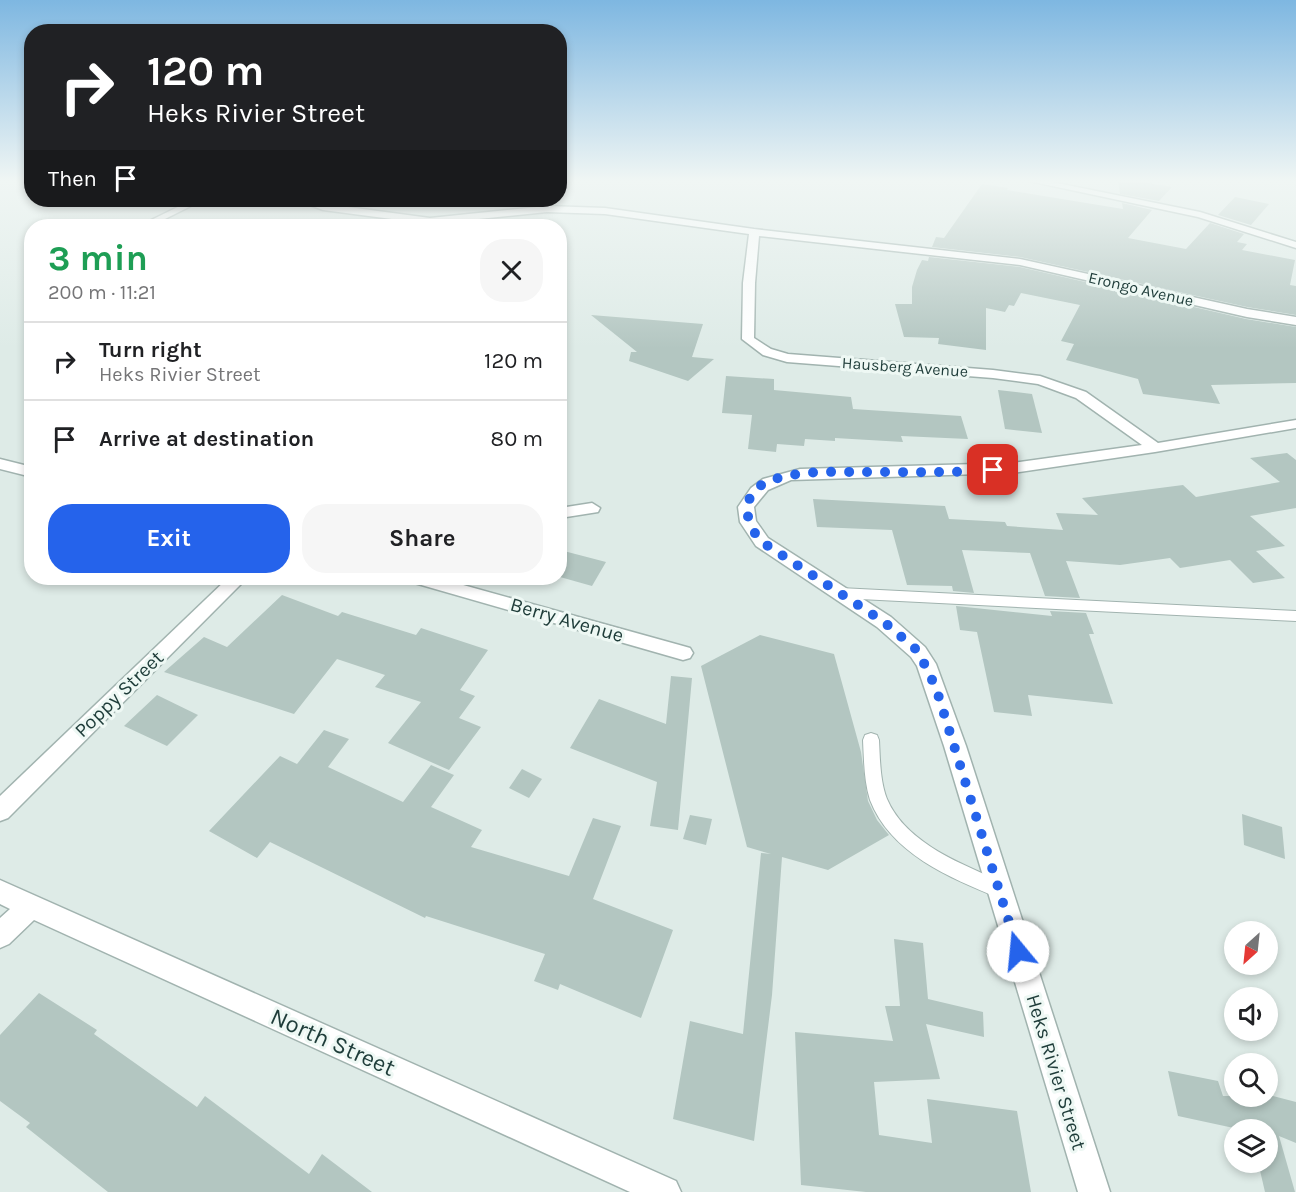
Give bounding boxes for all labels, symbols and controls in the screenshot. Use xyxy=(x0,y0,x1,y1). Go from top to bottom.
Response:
text: 120 m xyxy=(147,46,264,96)
icon: right xyxy=(48,48,126,126)
text: Heks Rivier Street xyxy=(147,97,365,129)
icon: arrive xyxy=(109,162,142,195)
text: Then xyxy=(48,166,97,192)
text: 3 min xyxy=(48,237,148,279)
button: close xyxy=(480,239,543,302)
street label: Erongo Avenue xyxy=(1087,268,1195,310)
text: 200 m · 11:21 xyxy=(48,281,156,304)
text: Turn right xyxy=(99,337,202,363)
icon: right xyxy=(48,345,81,378)
text: 120 m xyxy=(484,348,543,374)
street label: Hausberg Avenue xyxy=(841,353,969,381)
text: Heks Rivier Street xyxy=(99,363,261,386)
icon: arrive xyxy=(48,423,81,456)
text: Arrive at destination xyxy=(99,426,314,452)
text: 80 m xyxy=(491,426,543,452)
pin xyxy=(967,444,1018,495)
icon: arrive xyxy=(976,453,1009,486)
button: Exit xyxy=(48,504,290,573)
button: Share xyxy=(302,504,543,573)
street label: Berry Avenue xyxy=(508,593,626,647)
street label: Poppy Street xyxy=(70,646,168,742)
position arrow xyxy=(986,919,1050,983)
north arrow xyxy=(1224,921,1278,975)
map controls xyxy=(1224,921,1278,1173)
button: sound xyxy=(1224,987,1278,1041)
street label: Heks Rivier Street xyxy=(1021,991,1091,1153)
street label: North Street xyxy=(266,1002,400,1082)
button: search xyxy=(1224,1053,1278,1107)
button: layers xyxy=(1224,1119,1278,1173)

